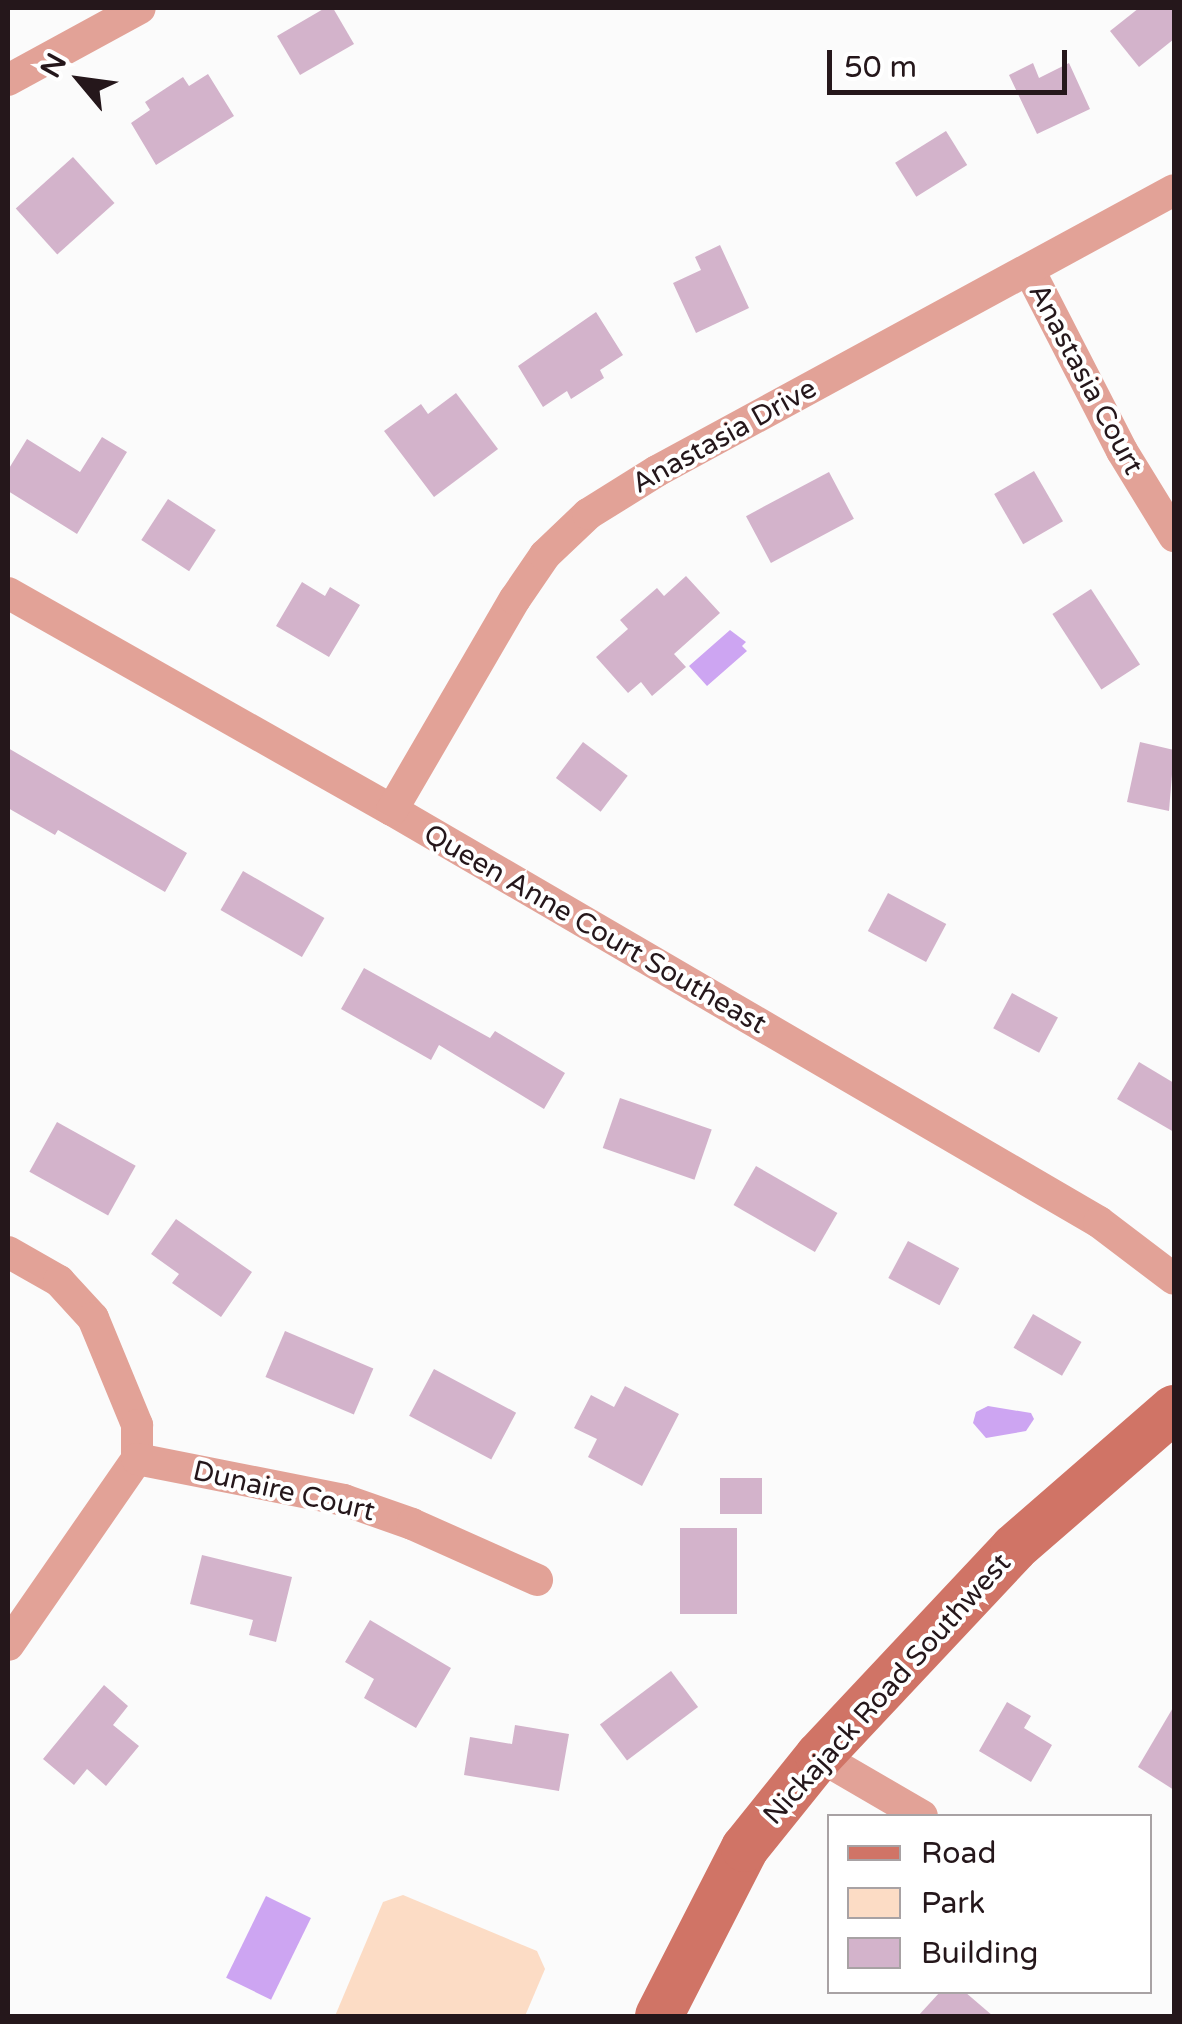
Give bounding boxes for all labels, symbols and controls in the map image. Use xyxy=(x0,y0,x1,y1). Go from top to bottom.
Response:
north arrow xyxy=(30,30,130,130)
scale bar xyxy=(832,30,1072,92)
text: N xyxy=(33,47,74,84)
text: 50 m xyxy=(844,49,917,86)
street label: Anastasia Court xyxy=(1022,278,1150,480)
street label: Anastasia Drive xyxy=(626,371,822,501)
street label: Queen Anne Court Southeast xyxy=(418,817,772,1041)
street label: Dunaire Court xyxy=(190,1454,378,1528)
street label: Nickajack Road Southwest xyxy=(756,1546,1018,1832)
legend xyxy=(827,1814,1152,1994)
text: Road xyxy=(921,1835,996,1872)
text: Park xyxy=(921,1885,985,1922)
text: Building xyxy=(921,1935,1038,1972)

